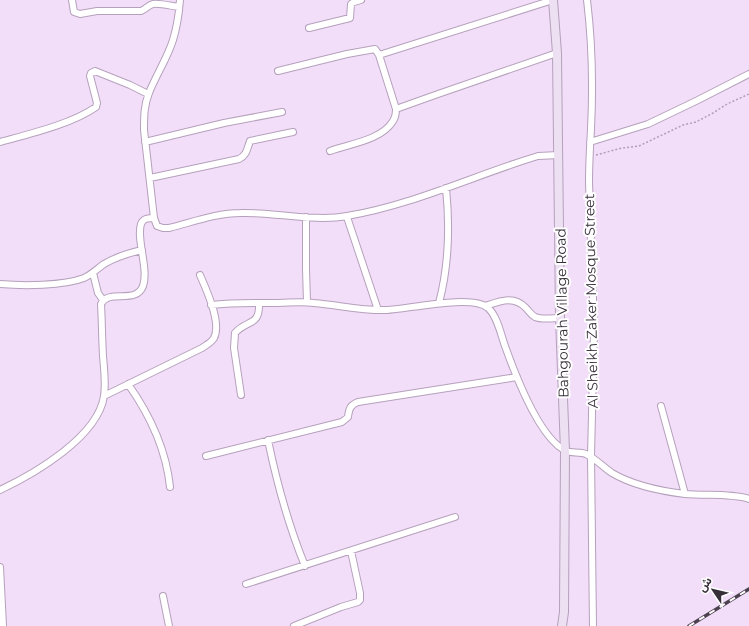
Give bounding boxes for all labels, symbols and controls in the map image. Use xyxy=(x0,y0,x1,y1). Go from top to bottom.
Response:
street label: Al Sheikh Zaker Mosque Street xyxy=(580,193,602,409)
street label: Bahgourah Village Road xyxy=(552,228,572,398)
north arrow xyxy=(693,570,733,610)
text: ش xyxy=(695,574,715,594)

